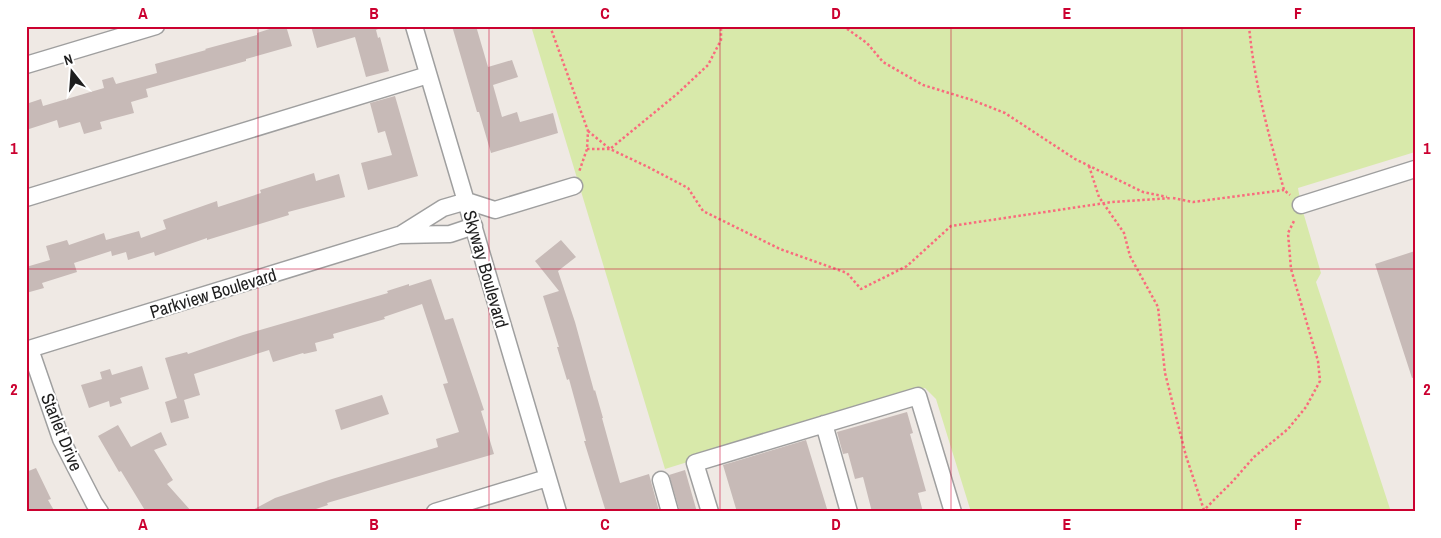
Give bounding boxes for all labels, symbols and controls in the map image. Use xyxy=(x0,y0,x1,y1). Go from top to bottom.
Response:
text: A xyxy=(138,2,148,24)
text: B xyxy=(369,2,379,24)
text: C xyxy=(600,2,610,24)
text: D xyxy=(831,2,841,24)
text: E xyxy=(1063,2,1072,24)
text: F xyxy=(1294,2,1302,24)
north arrow xyxy=(48,48,98,98)
text: N xyxy=(62,50,75,69)
text: 1 xyxy=(10,137,18,159)
text: 1 xyxy=(1423,137,1431,159)
street label: Skyway Boulevard xyxy=(457,207,515,331)
street label: Parkview Boulevard xyxy=(147,262,279,324)
text: 2 xyxy=(10,378,18,400)
text: 2 xyxy=(1423,378,1431,400)
street label: Starlet Drive xyxy=(35,389,89,475)
text: A xyxy=(138,513,148,535)
text: B xyxy=(369,513,379,535)
text: C xyxy=(600,513,610,535)
text: D xyxy=(831,513,841,535)
text: E xyxy=(1063,513,1072,535)
text: F xyxy=(1294,513,1302,535)

